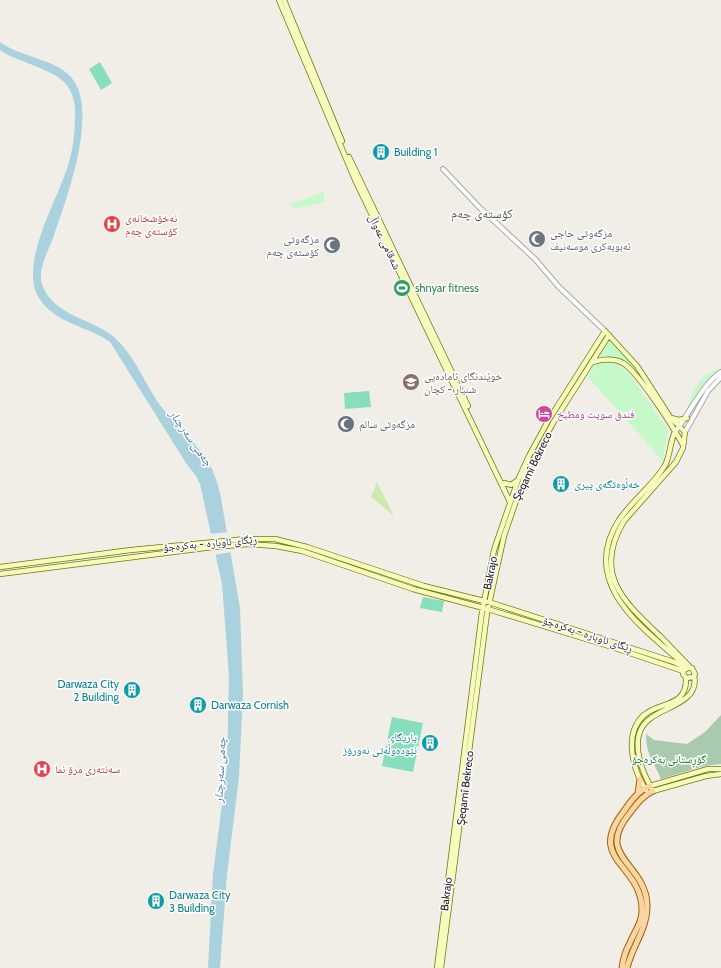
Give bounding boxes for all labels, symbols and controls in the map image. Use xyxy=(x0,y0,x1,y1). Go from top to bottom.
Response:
building icon: Building 1 xyxy=(371,142,391,162)
place label: Building 1 xyxy=(394,145,437,159)
district label: کۆستەی چەم xyxy=(451,205,514,222)
place label: نەخۆشخانەی کۆستەی چەم xyxy=(125,211,178,238)
street label: شەقامی عەواڵ xyxy=(366,212,404,272)
hospital icon: نەخۆشخانەی کۆستەی چەم xyxy=(102,214,122,234)
place label: مزگەوتی حاجی ئەبوبەکری موسەنیف xyxy=(550,226,631,253)
mosque icon: مزگەوتی حاجی ئەبوبەکری موسەنیف xyxy=(527,229,547,249)
place label: مزگه‌وتی کۆستەی چەم xyxy=(266,232,319,259)
mosque icon: مزگه‌وتی کۆستەی چەم xyxy=(322,235,342,255)
sports icon: shnyar fitness xyxy=(392,278,412,298)
place label: shnyar fitness xyxy=(415,281,479,295)
place label: خوێندنگای ئامادەیی شنیار - کچان xyxy=(424,369,502,396)
school or university icon: خوێندنگای ئامادەیی شنیار - کچان xyxy=(401,372,421,392)
hotel icon: فندق سويت ومطبخ xyxy=(534,404,554,424)
water label: چەمی سەرچنار xyxy=(165,406,217,470)
place label: فندق سويت ومطبخ xyxy=(557,407,635,421)
mosque icon: مزگەوتی سالم xyxy=(336,414,356,434)
place label: مزگەوتی سالم xyxy=(359,417,415,432)
street label: Şeqamî Bekreco xyxy=(509,429,555,503)
building icon: خەڵوەتگەی پیری xyxy=(551,474,571,494)
place label: خەڵوەتگەی پیری xyxy=(574,477,640,491)
street label: ڕێگای ئاوبارە - بەکرەجۆ xyxy=(163,532,258,556)
street label: Bakrajo xyxy=(480,555,500,591)
street label: ڕێگای ئاوبارە - بەکرەجۆ xyxy=(540,613,635,657)
place label: Darwaza City 2 Building xyxy=(57,677,120,704)
building icon: Darwaza City 2 Building xyxy=(122,680,142,700)
building icon: Darwaza Cornish xyxy=(188,695,208,715)
place label: Darwaza Cornish xyxy=(211,698,289,712)
place label: یاریگای نێودەوڵەتی نەورۆز xyxy=(342,730,418,757)
building icon: یاریگای نێودەوڵەتی نەورۆز xyxy=(420,733,440,753)
water label: چەمی سەرچنار xyxy=(210,736,230,804)
street label: Şeqamî Bekreco xyxy=(453,750,477,826)
park label: گۆڕستانی بەکرەجۆ xyxy=(632,752,707,768)
hospital icon: سەنتەرى مرۆ نما xyxy=(32,759,52,779)
place label: سەنتەرى مرۆ نما xyxy=(55,762,120,776)
street label: Bakrajo xyxy=(437,876,455,912)
place label: Darwaza City 3 Building xyxy=(169,888,231,915)
building icon: Darwaza City 3 Building xyxy=(146,891,166,911)

